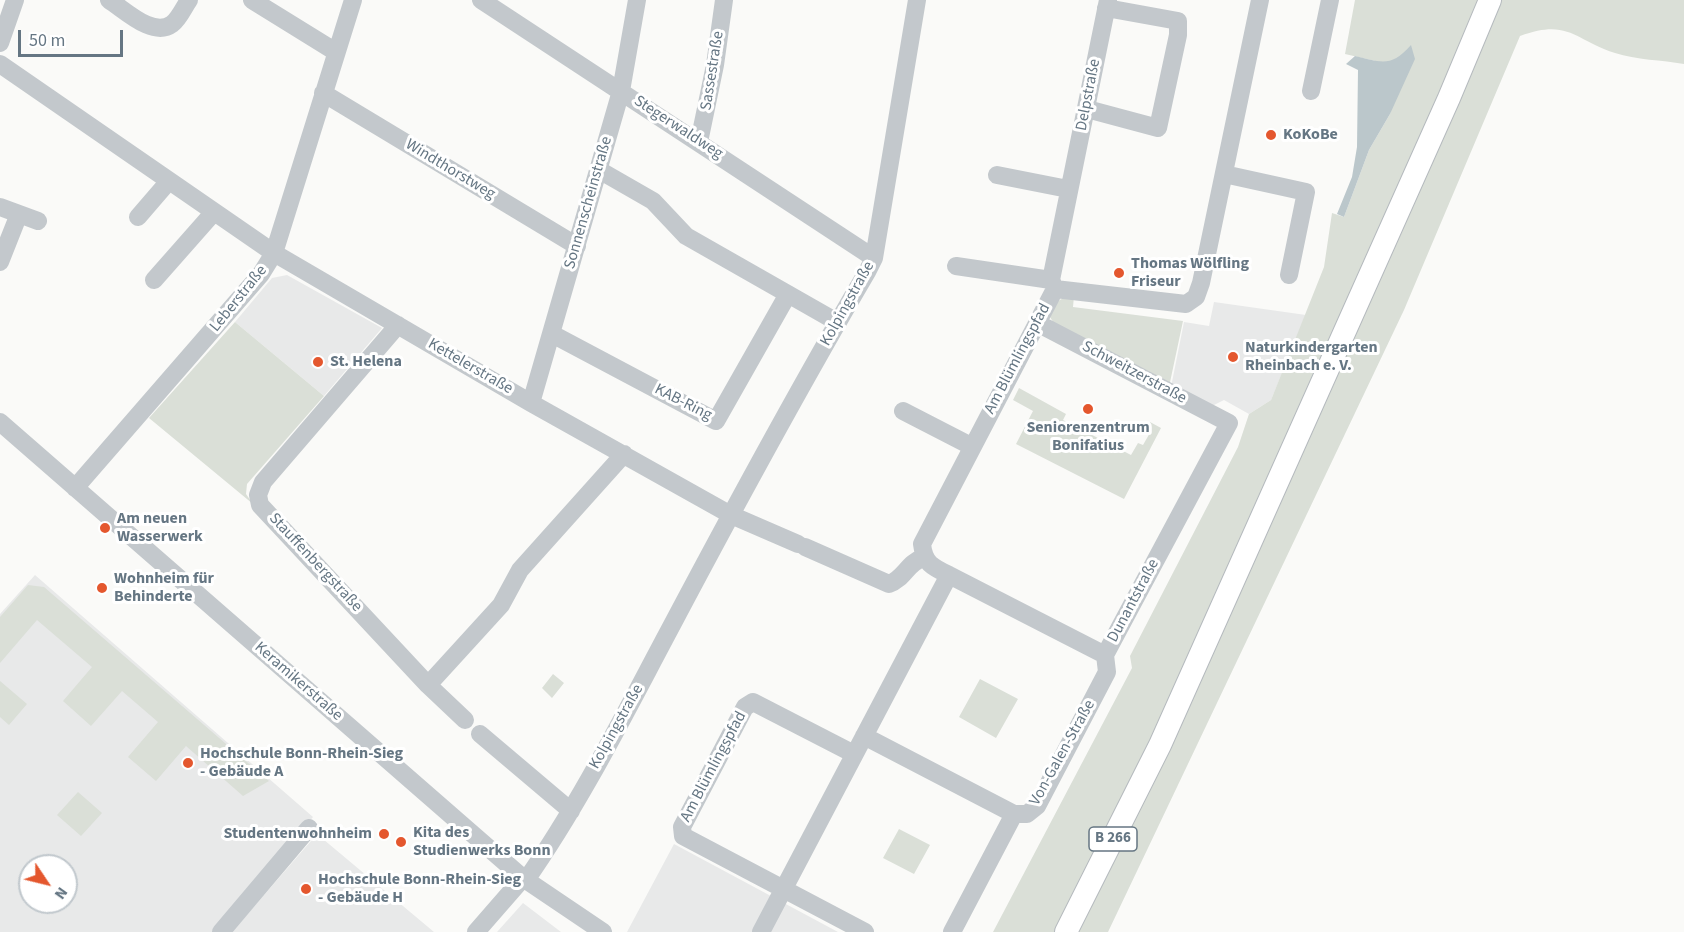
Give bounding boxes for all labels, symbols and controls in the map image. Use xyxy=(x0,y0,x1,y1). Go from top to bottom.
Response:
scale bar xyxy=(21,18,126,56)
text: 50 m xyxy=(29,28,65,53)
street label: Sassestraße xyxy=(697,30,729,112)
street label: Delpstraße xyxy=(1073,57,1105,133)
street label: Stegerwaldweg xyxy=(630,92,726,164)
place label: KoKoBe xyxy=(1283,125,1338,145)
marker: KoKoBe xyxy=(1264,128,1278,142)
street label: Sonnenscheinstraße xyxy=(561,135,617,271)
street label: Windthorstweg xyxy=(402,136,498,204)
place label: Thomas Wölfling Friseur xyxy=(1131,254,1249,292)
street label: Kolpingstraße xyxy=(817,258,879,350)
street label: Leberstraße xyxy=(206,262,272,336)
marker: Thomas Wölfling Friseur xyxy=(1112,266,1126,280)
street label: Am Blümlingspfad xyxy=(981,301,1055,417)
street label: Kettelerstraße xyxy=(424,335,516,399)
street label: Schweitzerstraße xyxy=(1078,337,1190,409)
place label: Naturkindergarten Rheinbach e. V. xyxy=(1245,338,1378,376)
marker: Naturkindergarten Rheinbach e. V. xyxy=(1226,350,1240,364)
place label: St. Helena xyxy=(330,352,402,372)
marker: St. Helena xyxy=(311,355,325,369)
street label: KAB-Ring xyxy=(651,380,715,426)
marker: Seniorenzentrum Bonifatius xyxy=(1081,402,1095,416)
place label: Seniorenzentrum Bonifatius xyxy=(1026,418,1150,456)
place label: Am neuen Wasserwerk xyxy=(117,509,203,547)
street label: Stauffenbergstraße xyxy=(264,510,366,616)
marker: Am neuen Wasserwerk xyxy=(98,521,112,535)
street label: Dunantstraße xyxy=(1104,556,1164,646)
place label: Wohnheim für Behinderte xyxy=(114,569,214,607)
marker: Wohnheim für Behinderte xyxy=(95,581,109,595)
street label: Keramikerstraße xyxy=(250,638,346,726)
street label: Kolpingstraße xyxy=(586,681,648,773)
street label: Von-Galen-Straße xyxy=(1026,697,1100,809)
street label: Am Blümlingspfad xyxy=(677,709,751,825)
place label: Hochschule Bonn-Rhein-Sieg - Gebäude A xyxy=(200,744,403,782)
marker: Hochschule Bonn-Rhein-Sieg - Gebäude A xyxy=(181,756,195,770)
place label: Kita des Studienwerks Bonn xyxy=(413,823,551,861)
place label: Studentenwohnheim xyxy=(223,824,372,844)
marker: Studentenwohnheim xyxy=(377,827,391,841)
road number: B 266 xyxy=(1089,827,1137,851)
marker: Kita des Studienwerks Bonn xyxy=(394,835,408,849)
north arrow xyxy=(18,854,78,914)
place label: Hochschule Bonn-Rhein-Sieg - Gebäude H xyxy=(318,870,521,908)
marker: Hochschule Bonn-Rhein-Sieg - Gebäude H xyxy=(299,882,313,896)
text: N xyxy=(49,883,73,904)

